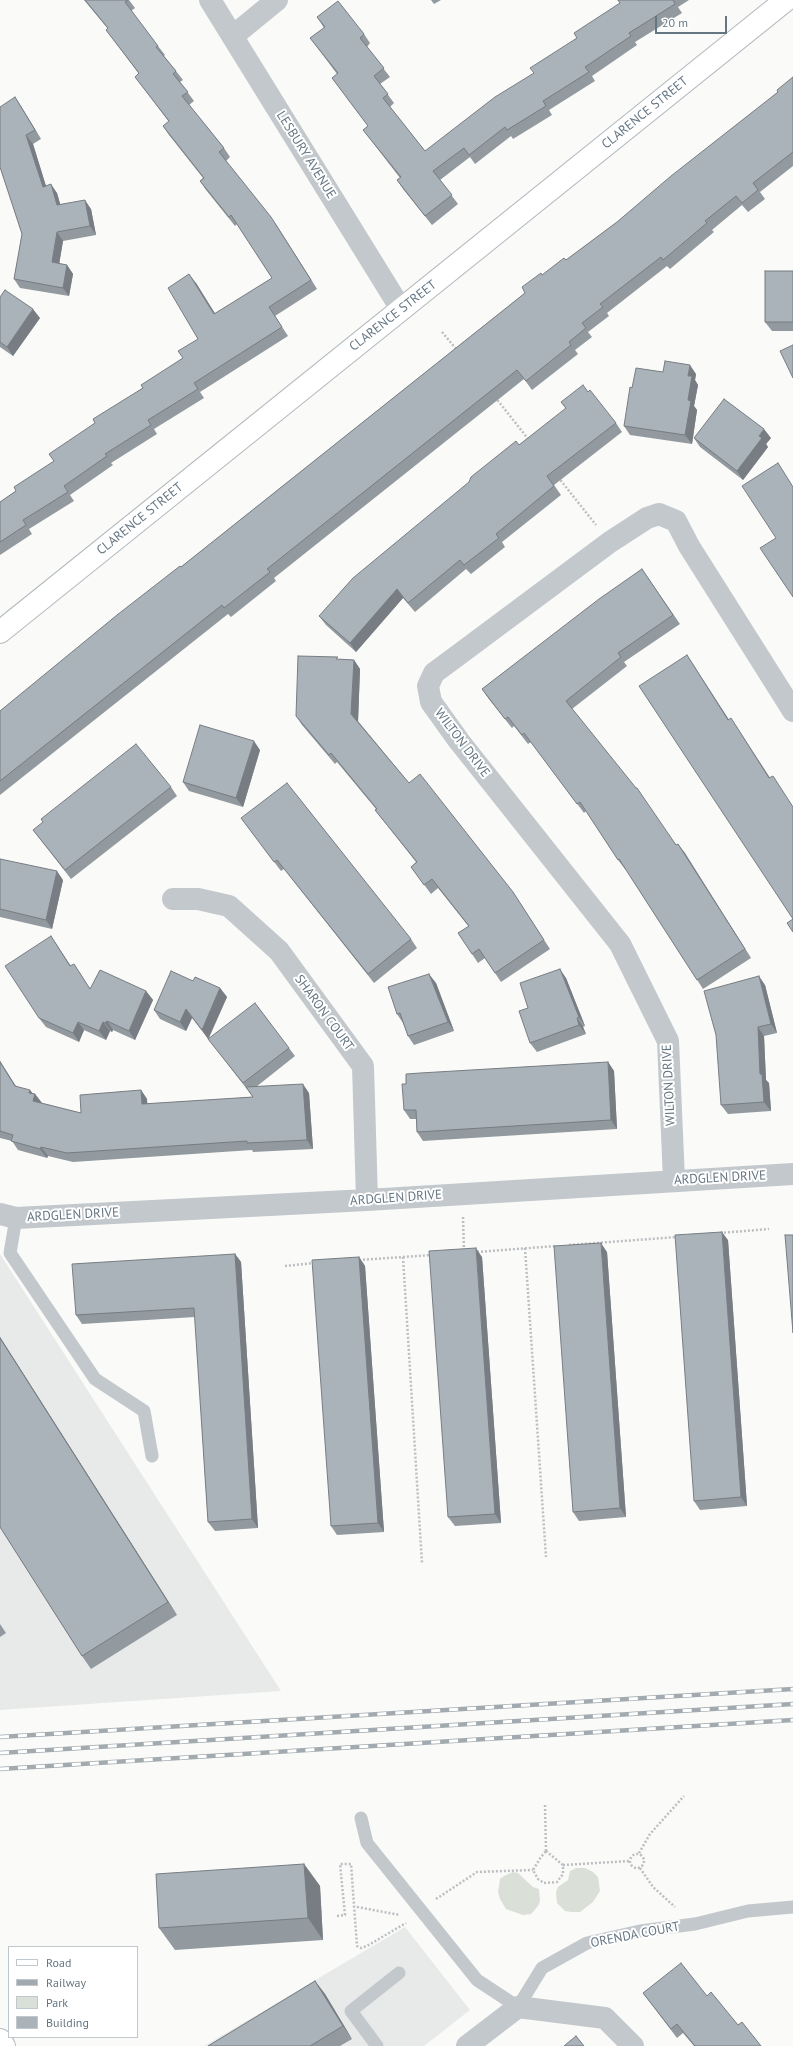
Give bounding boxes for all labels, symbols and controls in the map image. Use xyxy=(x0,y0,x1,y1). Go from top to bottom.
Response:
scale bar xyxy=(657,8,729,34)
text: 20 m xyxy=(662,15,688,30)
street label: CLARENCE STREET xyxy=(599,74,691,152)
street label: LESBURY AVENUE xyxy=(273,109,339,201)
street label: CLARENCE STREET xyxy=(346,277,440,355)
street label: CLARENCE STREET xyxy=(94,480,186,558)
street label: WILTON DRIVE xyxy=(431,706,493,780)
street label: SHARON COURT xyxy=(291,972,357,1054)
street label: WILTON DRIVE xyxy=(659,1044,679,1126)
street label: ARDGLEN DRIVE xyxy=(674,1168,766,1188)
street label: ARDGLEN DRIVE xyxy=(350,1187,442,1209)
street label: ARDGLEN DRIVE xyxy=(27,1205,119,1225)
street label: ORENDA COURT xyxy=(589,1919,681,1951)
legend xyxy=(8,1946,138,2038)
text: Road xyxy=(46,1955,71,1970)
text: Railway xyxy=(46,1975,86,1990)
text: Park xyxy=(46,1995,68,2010)
text: Building xyxy=(46,2015,89,2030)

